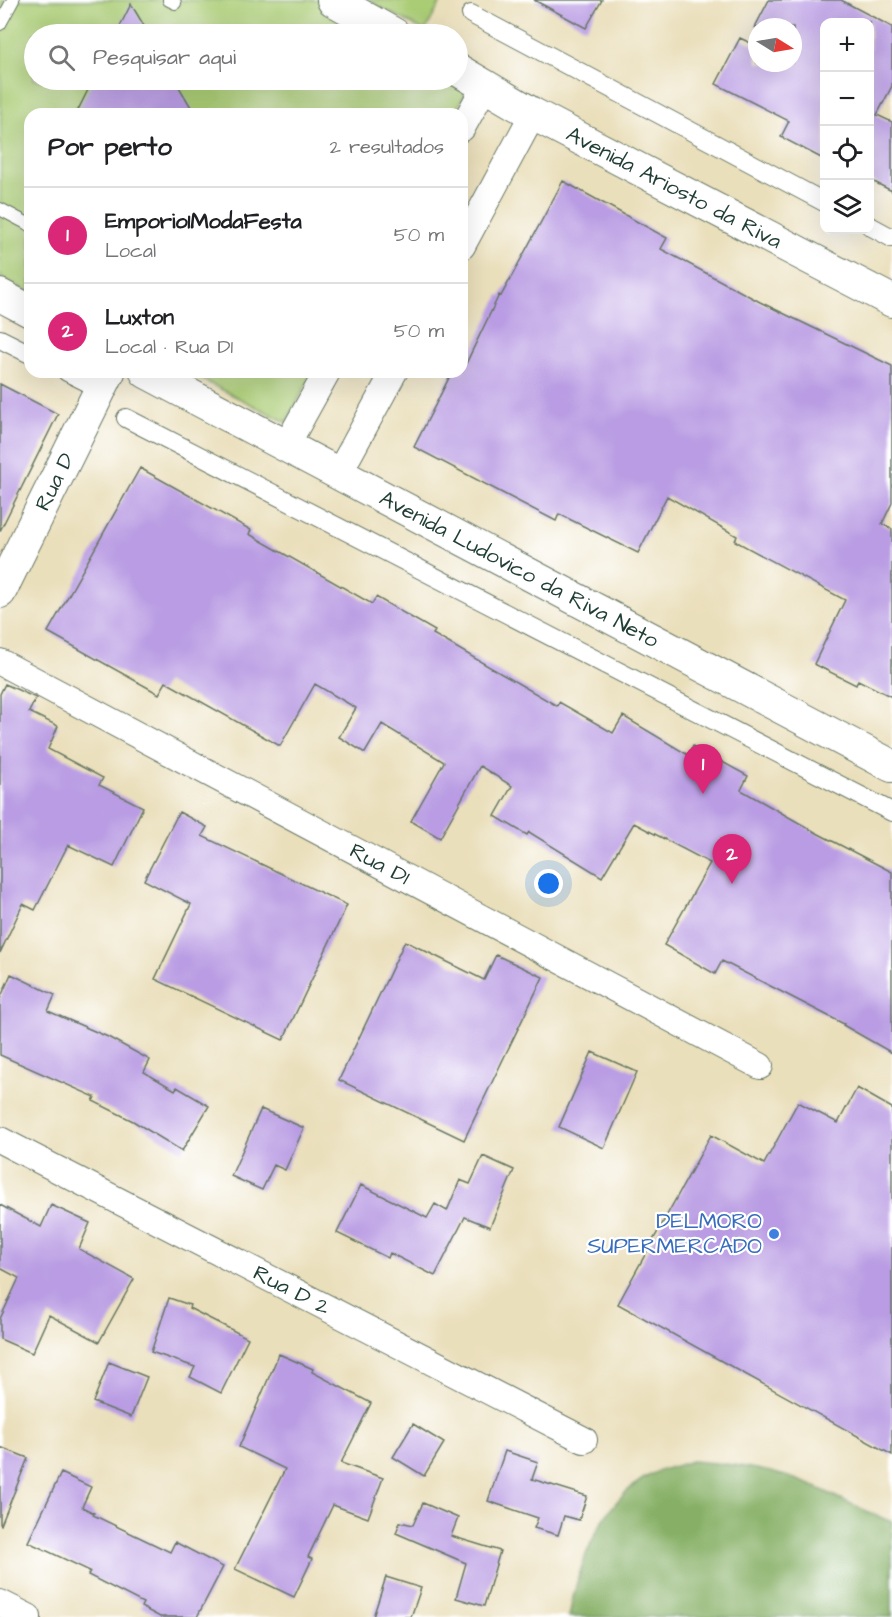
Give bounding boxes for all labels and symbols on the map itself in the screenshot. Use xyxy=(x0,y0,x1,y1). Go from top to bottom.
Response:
north arrow xyxy=(748,18,802,72)
street label: Avenida Ariosto da Riva xyxy=(561,118,787,256)
street label: Rua D xyxy=(27,448,82,516)
street label: Avenida Ludovico da Riva Neto xyxy=(374,483,665,656)
pin: 1 xyxy=(684,744,722,794)
pin: 2 xyxy=(712,834,752,884)
street label: Rua D1 xyxy=(344,835,415,893)
your location xyxy=(534,869,563,898)
place label: DELMORO SUPERMERCADO xyxy=(587,1206,762,1262)
marker: DELMORO SUPERMERCADO xyxy=(767,1227,781,1241)
street label: Rua D 2 xyxy=(248,1257,336,1323)

